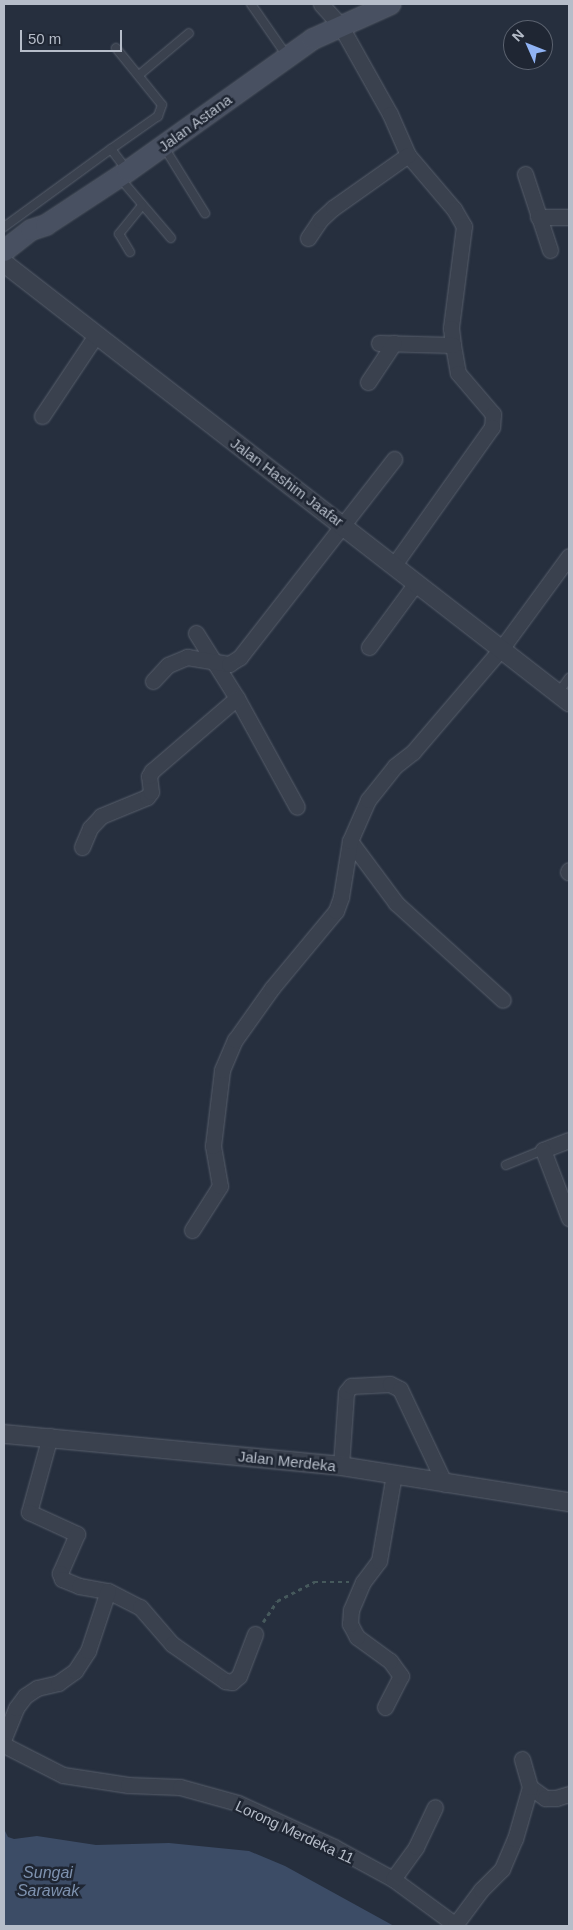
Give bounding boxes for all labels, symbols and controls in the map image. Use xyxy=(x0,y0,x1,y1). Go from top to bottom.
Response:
scale bar xyxy=(22,20,125,52)
north arrow xyxy=(503,20,553,70)
text: N xyxy=(509,26,527,44)
text: 50 m xyxy=(28,30,61,47)
street label: Jalan Astana xyxy=(155,90,235,156)
street label: Jalan Hashim Jaafar xyxy=(227,434,347,530)
street label: Jalan Merdeka xyxy=(237,1447,337,1475)
street label: Lorong Merdeka 11 xyxy=(233,1797,357,1867)
water label: Sungai Sarawak xyxy=(17,1863,79,1901)

